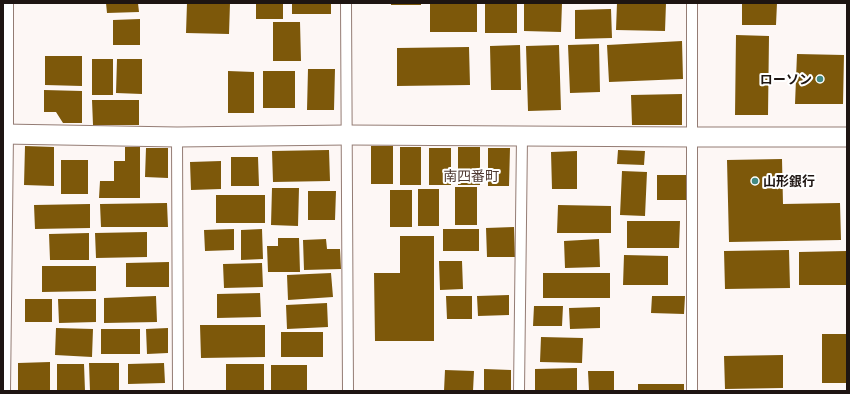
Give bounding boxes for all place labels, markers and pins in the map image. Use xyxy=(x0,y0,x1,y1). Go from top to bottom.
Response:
place label: ローソン xyxy=(760,71,812,87)
marker: ローソン xyxy=(815,74,825,84)
place label: 山形銀行 xyxy=(763,173,815,189)
marker: 山形銀行 xyxy=(750,176,760,186)

